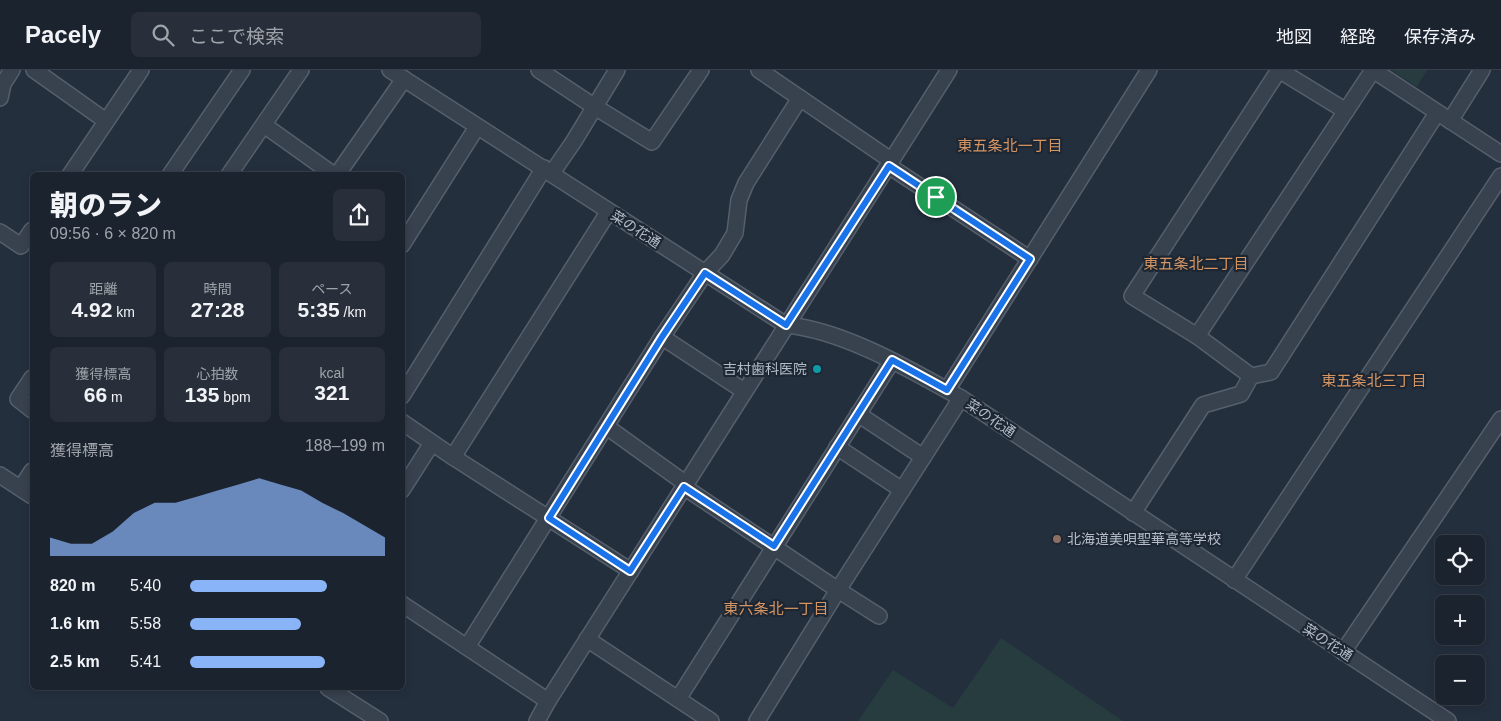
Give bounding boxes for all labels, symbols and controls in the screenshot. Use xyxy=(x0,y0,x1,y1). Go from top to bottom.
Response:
search box xyxy=(131,12,481,57)
text: Pacely xyxy=(25,21,101,48)
icon: search xyxy=(149,21,177,49)
text: ここで検索 xyxy=(189,26,284,47)
text: 地図 xyxy=(1276,27,1312,47)
text: 経路 xyxy=(1340,27,1376,47)
text: 保存済み xyxy=(1404,27,1476,47)
district label: 東五条北一丁目 xyxy=(957,137,1063,154)
pin xyxy=(915,176,957,218)
icon: arrive xyxy=(922,183,950,211)
button: share xyxy=(333,189,385,241)
text: 朝のラン xyxy=(50,190,162,221)
street label: 菜の花通 xyxy=(608,207,664,251)
text: 09:56 · 6 × 820 m xyxy=(50,225,176,242)
district label: 東五条北二丁目 xyxy=(1143,255,1249,272)
text: 距離 xyxy=(89,281,117,297)
text: 時間 xyxy=(203,281,231,297)
text: ペース xyxy=(311,281,352,297)
text: 4.92 xyxy=(71,298,112,321)
text: 27:28 xyxy=(191,298,244,321)
text: 5:35 xyxy=(298,298,340,321)
text: km xyxy=(112,304,135,320)
text: /km xyxy=(340,304,366,320)
place label: 吉村歯科医院 xyxy=(723,361,807,377)
marker: 吉村歯科医院 xyxy=(811,363,823,375)
text: kcal xyxy=(319,365,344,381)
text: 獲得標高 xyxy=(75,366,131,382)
text: 心拍数 xyxy=(196,366,238,382)
district label: 東五条北三丁目 xyxy=(1321,372,1427,389)
text: 321 xyxy=(314,381,349,404)
text: 66 xyxy=(84,383,107,406)
text: 135 xyxy=(184,383,219,406)
text: m xyxy=(107,389,123,405)
text: bpm xyxy=(219,389,251,405)
street label: 菜の花通 xyxy=(963,396,1019,440)
text: 188–199 m xyxy=(305,437,385,454)
text: 獲得標高 xyxy=(50,442,114,459)
place label: 北海道美唄聖華高等学校 xyxy=(1067,531,1221,547)
marker: 北海道美唄聖華高等学校 xyxy=(1051,533,1063,545)
map controls xyxy=(1435,535,1485,705)
button: locate xyxy=(1435,535,1485,585)
text: 820 m xyxy=(50,577,95,594)
text: 5:40 xyxy=(130,577,161,594)
button: + xyxy=(1435,595,1485,645)
district label: 東六条北一丁目 xyxy=(723,600,829,617)
text: 1.6 km xyxy=(50,615,100,632)
text: 5:58 xyxy=(130,615,161,632)
street label: 菜の花通 xyxy=(1300,620,1356,664)
text: 2.5 km xyxy=(50,653,100,670)
text: 5:41 xyxy=(130,653,161,670)
button: − xyxy=(1435,655,1485,705)

